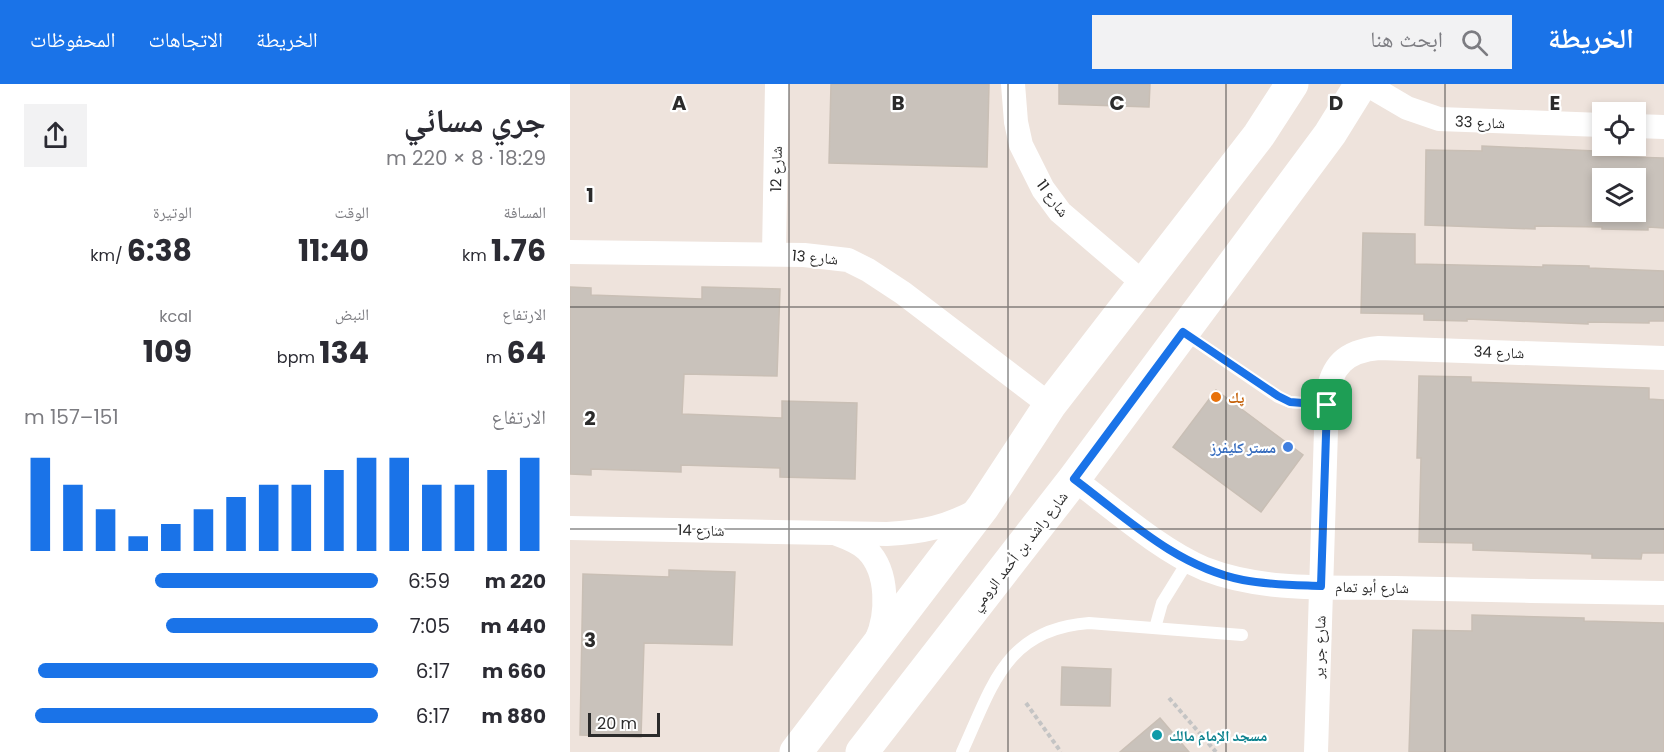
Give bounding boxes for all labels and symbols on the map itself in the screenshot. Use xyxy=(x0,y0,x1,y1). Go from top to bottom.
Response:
text: A xyxy=(672,89,687,117)
text: B xyxy=(891,89,905,117)
text: C xyxy=(1109,89,1125,117)
text: D xyxy=(1329,89,1343,117)
text: E xyxy=(1550,89,1560,117)
street label: شارع 33 xyxy=(1455,111,1506,133)
street label: شارع 12 xyxy=(765,146,787,192)
street label: شارع 11 xyxy=(1032,175,1074,221)
text: 1 xyxy=(586,181,594,209)
street label: شارع 13 xyxy=(791,245,839,269)
street label: شارع 34 xyxy=(1473,341,1525,363)
pin xyxy=(1301,379,1352,430)
place label: پك xyxy=(1228,387,1244,408)
marker: پك xyxy=(1209,390,1223,404)
text: 2 xyxy=(584,404,596,432)
place label: مستر كليفرز xyxy=(1209,437,1276,458)
marker: مستر كليفرز xyxy=(1281,440,1295,454)
street label: شارع راشد بن أحمد الرومي xyxy=(965,486,1074,617)
street label: شارع 14 xyxy=(677,519,725,541)
street label: شارع أبو تمام xyxy=(1335,576,1409,598)
street label: شارع جر ير xyxy=(1307,615,1331,680)
text: 3 xyxy=(584,626,596,654)
scale bar xyxy=(588,710,660,738)
place label: مسجد الإمام مالك xyxy=(1169,725,1267,746)
marker: مسجد الإمام مالك xyxy=(1150,728,1164,742)

